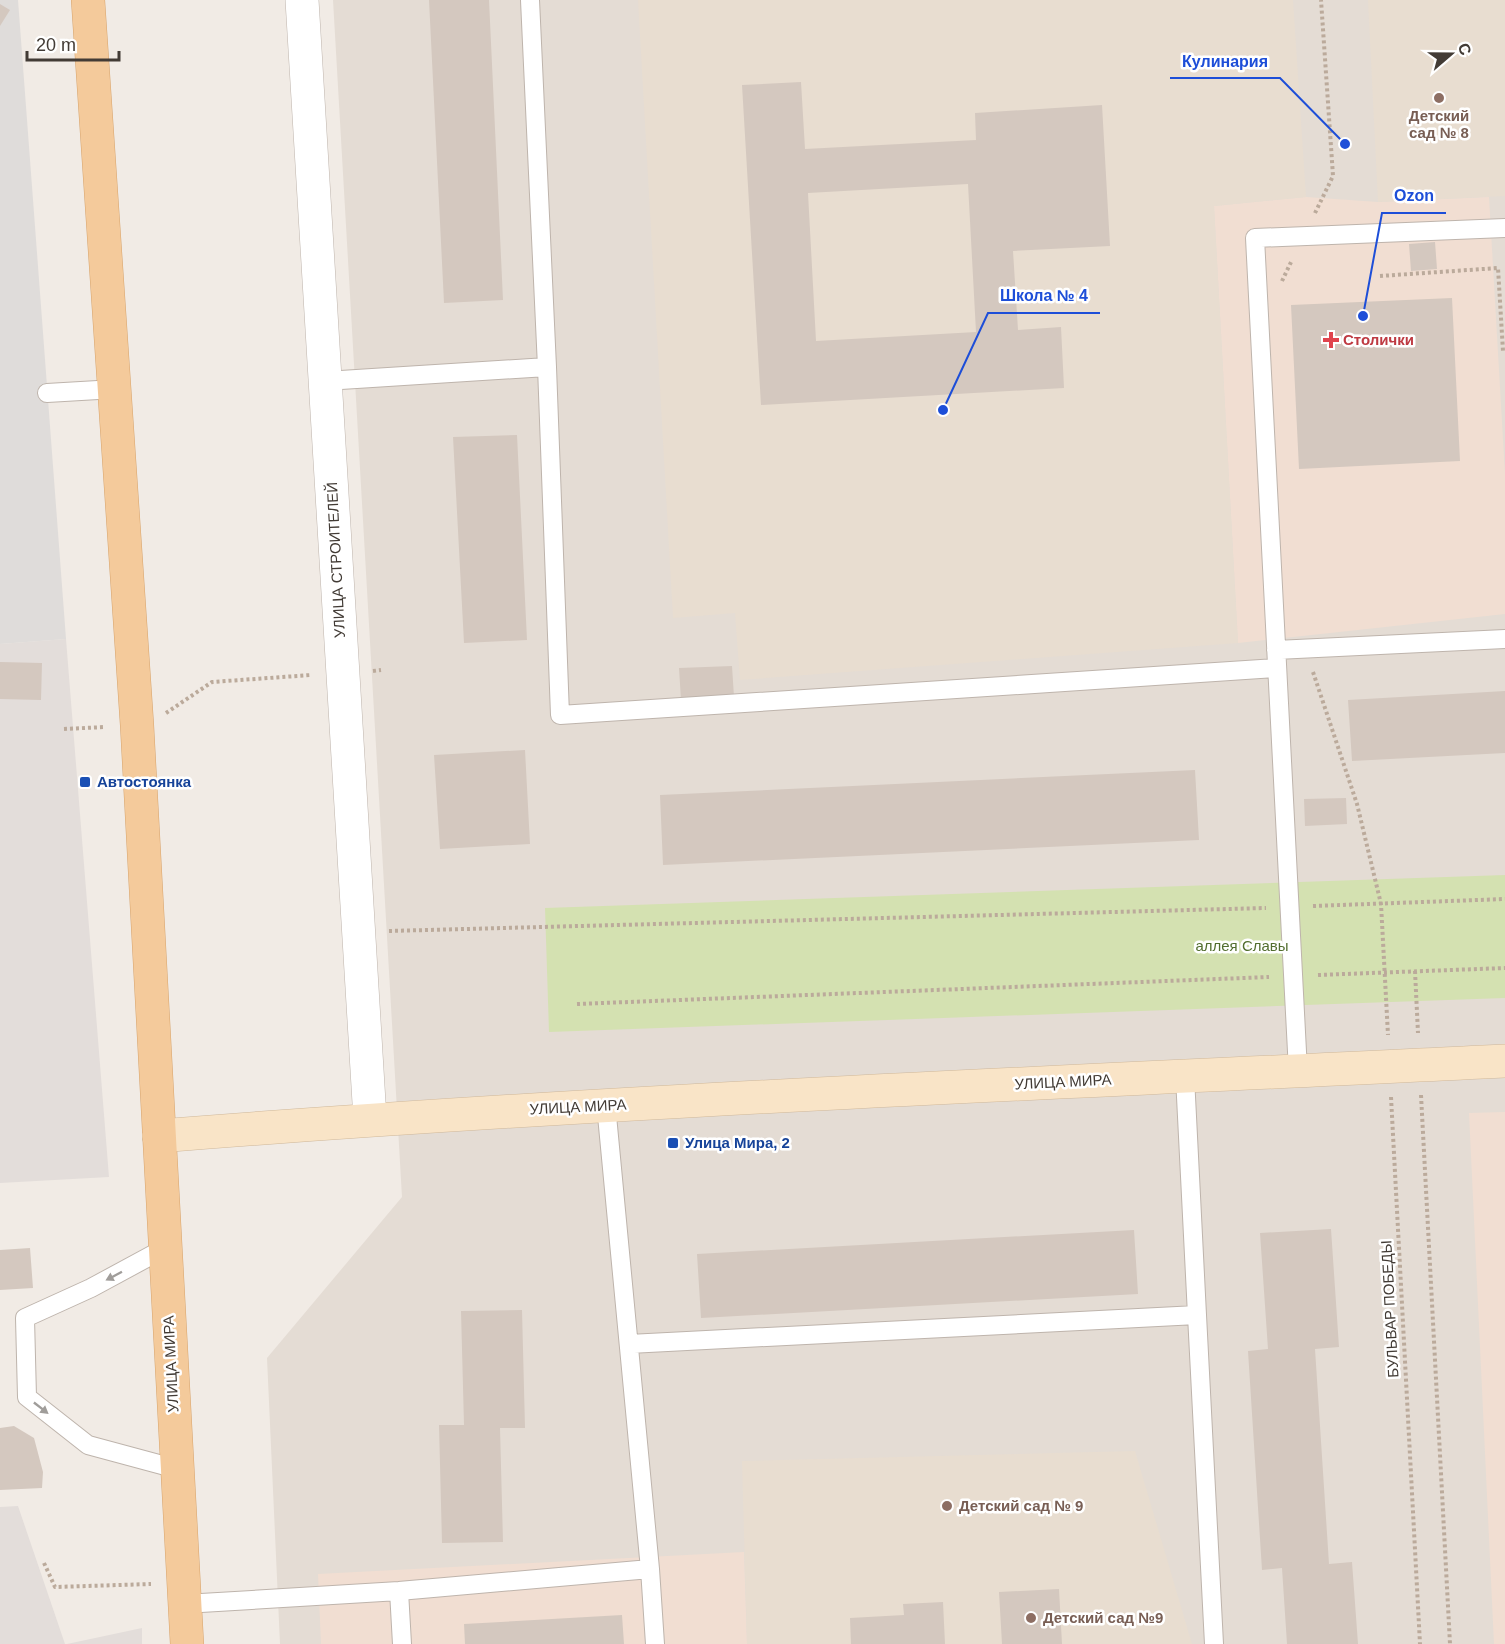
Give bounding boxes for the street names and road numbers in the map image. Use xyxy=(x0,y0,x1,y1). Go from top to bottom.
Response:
street label: УЛИЦА СТРОИТЕЛЕЙ xyxy=(323,482,348,639)
street label: УЛИЦА МИРА xyxy=(1014,1070,1112,1093)
street label: УЛИЦА МИРА xyxy=(529,1095,627,1118)
street label: БУЛЬВАР ПОБЕДЫ xyxy=(1377,1240,1402,1378)
street label: УЛИЦА МИРА xyxy=(159,1315,182,1413)

